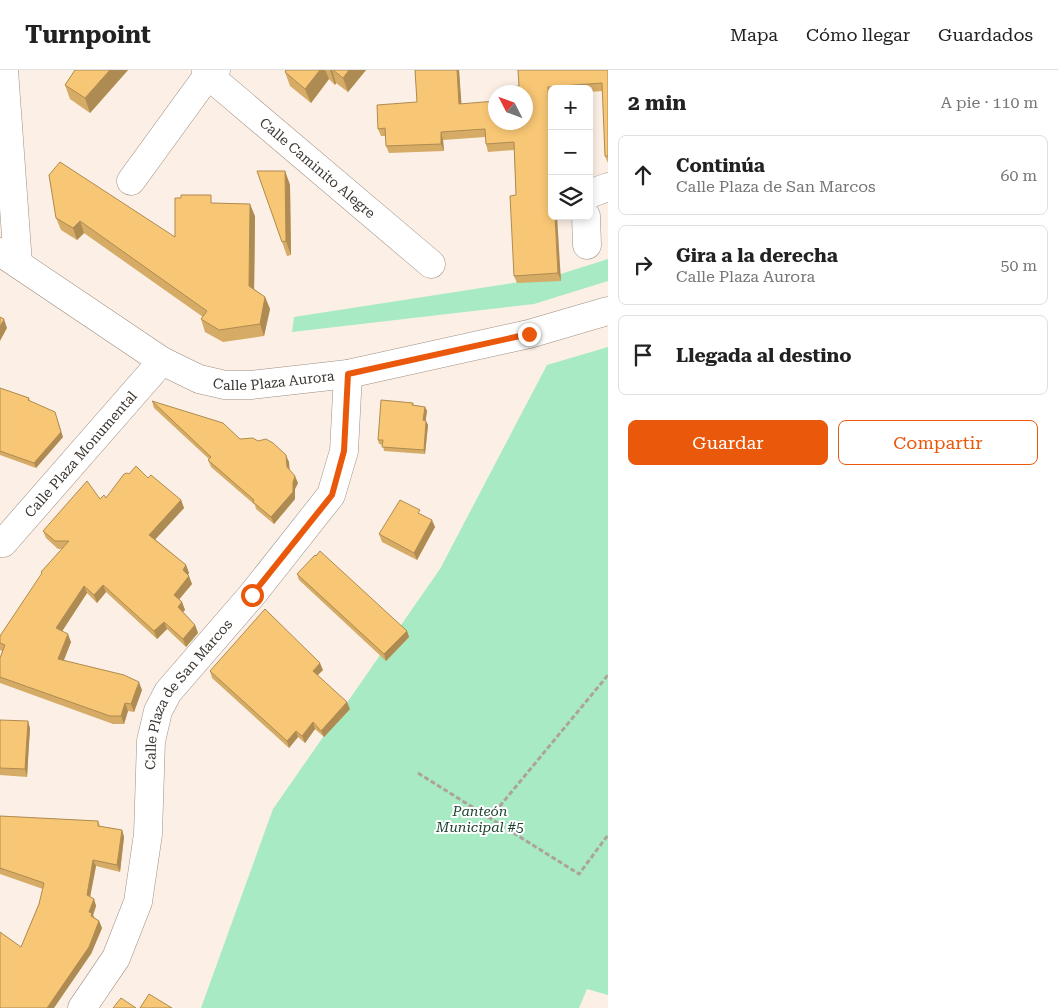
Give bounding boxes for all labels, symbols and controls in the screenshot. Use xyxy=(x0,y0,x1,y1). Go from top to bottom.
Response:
text: Turnpoint xyxy=(25,21,151,49)
text: Mapa xyxy=(730,24,778,45)
text: Cómo llegar xyxy=(806,24,910,45)
text: Guardados xyxy=(938,24,1033,45)
north arrow xyxy=(488,85,533,130)
map controls xyxy=(548,85,593,220)
button: + xyxy=(548,85,593,130)
text: 2 min xyxy=(628,91,686,115)
text: A pie · 110 m xyxy=(941,93,1038,112)
street label: Calle Caminito Alegre xyxy=(257,114,379,221)
button: − xyxy=(548,130,593,175)
text: Continúa xyxy=(676,154,765,177)
icon: ahead xyxy=(629,161,657,189)
text: 60 m xyxy=(1000,166,1037,185)
button: layers xyxy=(548,175,593,220)
text: Calle Plaza de San Marcos xyxy=(676,177,876,196)
text: Gira a la derecha xyxy=(676,244,838,267)
icon: right xyxy=(629,251,657,279)
text: 50 m xyxy=(1000,256,1037,275)
text: Calle Plaza Aurora xyxy=(676,267,815,286)
route end xyxy=(518,323,541,346)
icon: arrive xyxy=(629,341,657,369)
text: Llegada al destino xyxy=(676,344,852,367)
street label: Calle Plaza Aurora xyxy=(211,368,336,393)
street label: Calle Plaza Monumental xyxy=(21,387,140,520)
button: Guardar xyxy=(628,420,828,465)
button: Compartir xyxy=(838,420,1038,465)
route start xyxy=(241,584,264,607)
street label: Calle Plaza de San Marcos xyxy=(142,616,236,770)
park label: Panteón Municipal #5 xyxy=(435,803,524,835)

